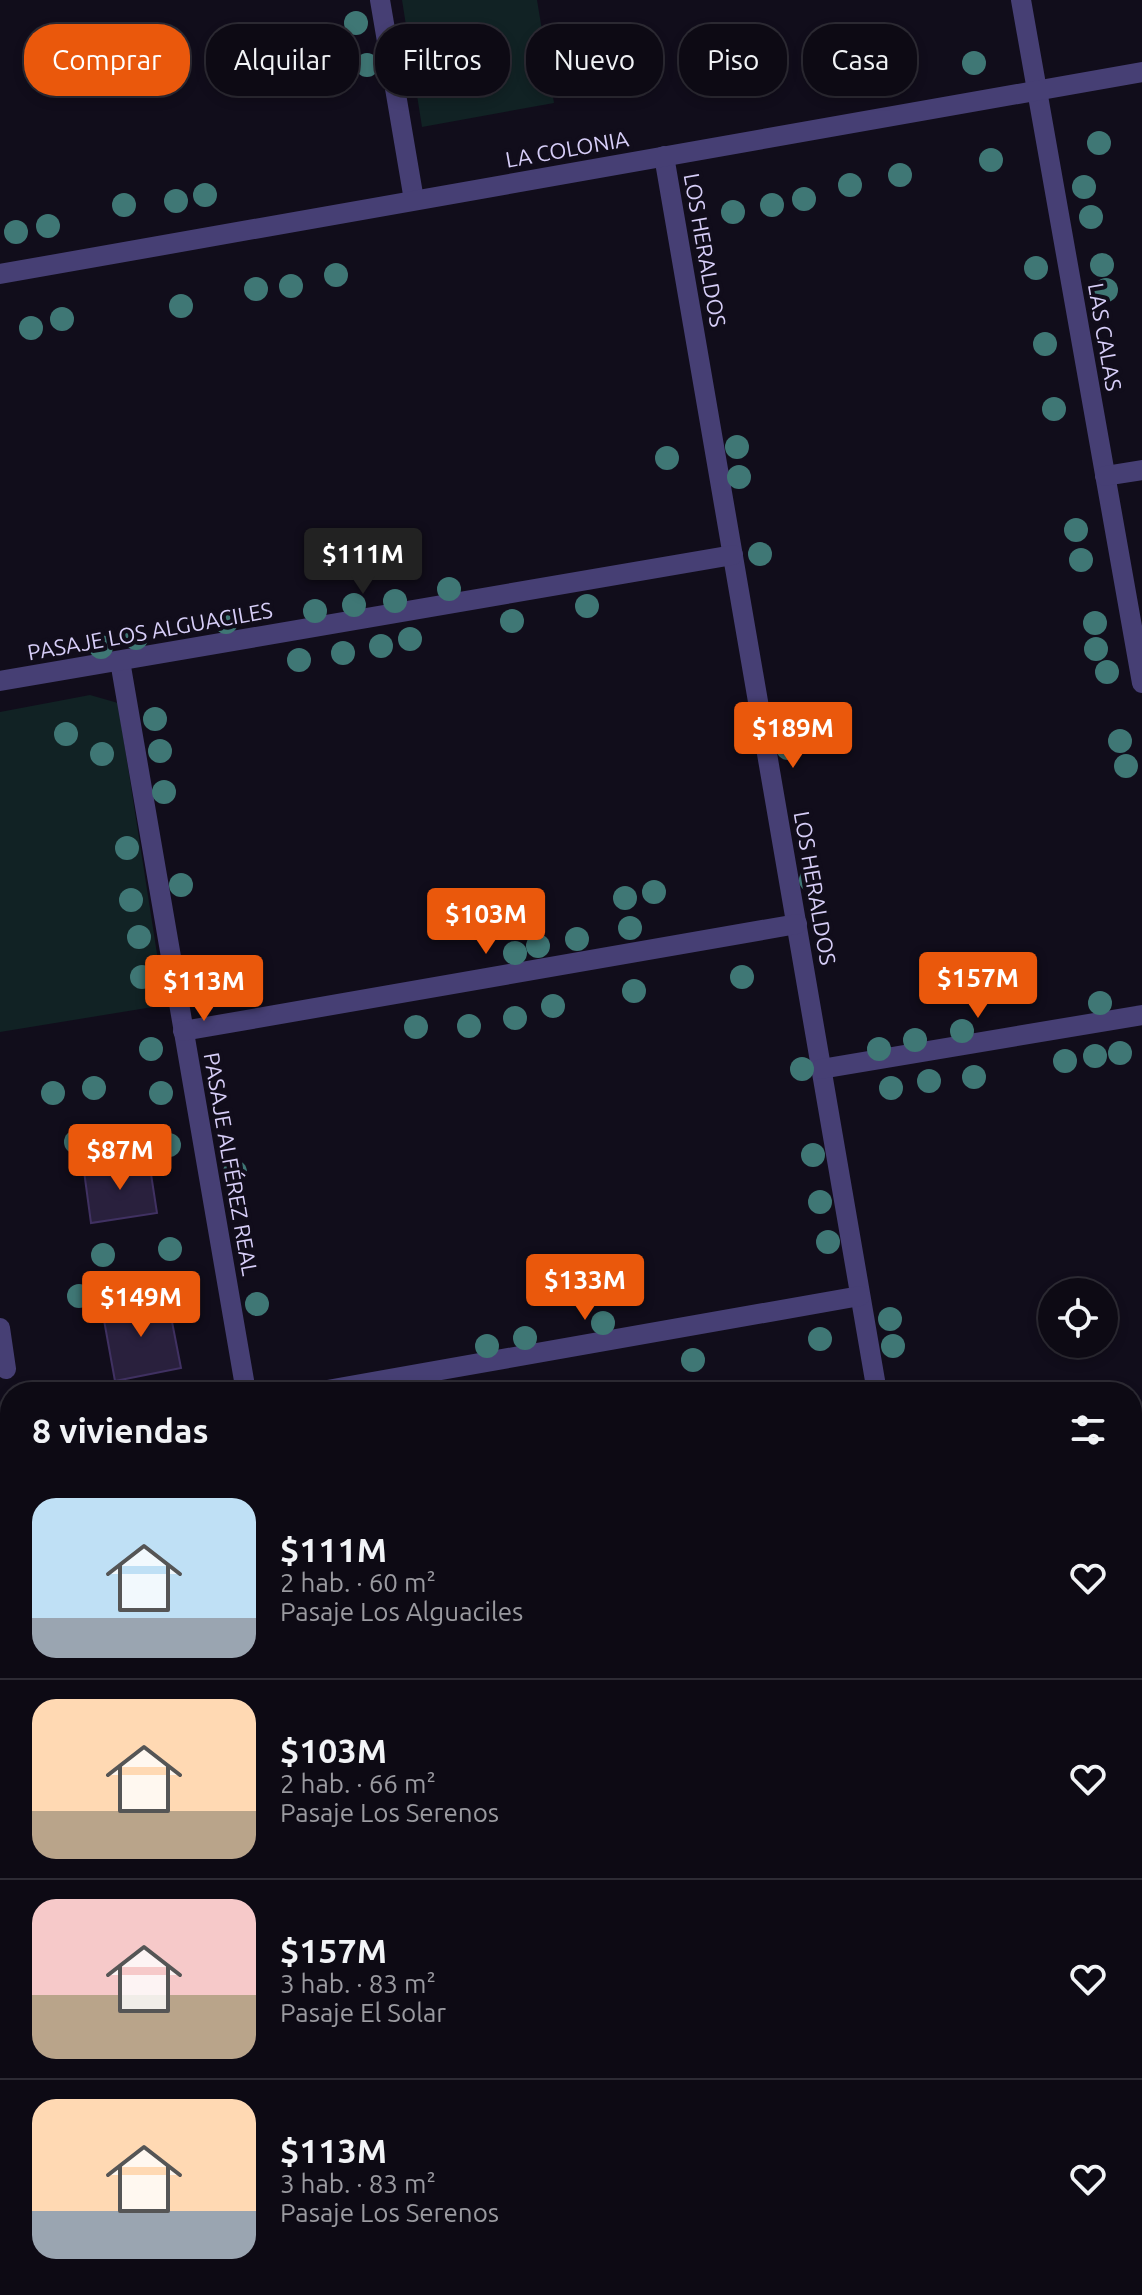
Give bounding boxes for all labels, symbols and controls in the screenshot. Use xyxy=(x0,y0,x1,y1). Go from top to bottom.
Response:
chip: Comprar xyxy=(24,24,190,96)
chip: Alquilar xyxy=(206,24,359,96)
chip: Filtros xyxy=(375,24,510,96)
chip: Nuevo xyxy=(526,24,663,96)
chip: Piso xyxy=(679,24,787,96)
chip: Casa xyxy=(803,24,917,96)
street label: LA COLONIA xyxy=(503,125,631,172)
street label: LOS HERALDOS xyxy=(680,171,731,329)
street label: LAS CALAS xyxy=(1084,281,1127,393)
pin: $111M xyxy=(307,528,419,596)
text: $111M xyxy=(322,539,404,568)
street label: PASAJE LOS ALGUACILES xyxy=(25,597,274,664)
pin: $189M xyxy=(737,702,849,770)
text: $189M xyxy=(752,713,834,742)
street label: LOS HERALDOS xyxy=(790,809,841,967)
pin: $103M xyxy=(430,888,542,956)
text: $103M xyxy=(445,899,527,928)
pin: $157M xyxy=(922,952,1034,1020)
pin: $113M xyxy=(148,955,260,1023)
text: $157M xyxy=(937,963,1019,992)
text: $113M xyxy=(163,966,245,995)
street label: PASAJE ALFÉREZ REAL xyxy=(200,1050,264,1278)
pin: $87M xyxy=(73,1124,167,1192)
text: $87M xyxy=(86,1135,154,1164)
pin: $133M xyxy=(529,1254,641,1322)
text: $133M xyxy=(544,1265,626,1294)
pin: $149M xyxy=(85,1271,197,1339)
map controls xyxy=(1038,1278,1118,1358)
button: locate xyxy=(1038,1278,1118,1358)
text: $149M xyxy=(100,1282,182,1311)
icon: filters xyxy=(1066,1408,1110,1452)
text: 8 viviendas xyxy=(32,1411,208,1449)
icon: home xyxy=(96,1530,192,1626)
text: $111M xyxy=(280,1530,387,1568)
icon: heart xyxy=(1066,1556,1110,1600)
text: 2 hab. · 60 m² xyxy=(280,1568,436,1597)
text: Pasaje Los Alguaciles xyxy=(280,1597,523,1626)
icon: home xyxy=(96,1731,192,1827)
text: $103M xyxy=(280,1731,387,1769)
icon: heart xyxy=(1066,1757,1110,1801)
text: 2 hab. · 66 m² xyxy=(280,1769,436,1798)
text: Pasaje Los Serenos xyxy=(280,1798,499,1827)
icon: home xyxy=(96,1931,192,2027)
text: $157M xyxy=(280,1931,387,1969)
icon: heart xyxy=(1066,1957,1110,2001)
text: 3 hab. · 83 m² xyxy=(280,1969,436,1998)
text: Pasaje El Solar xyxy=(280,1998,446,2027)
icon: home xyxy=(96,2131,192,2227)
text: $113M xyxy=(280,2131,387,2169)
icon: heart xyxy=(1066,2157,1110,2201)
text: 3 hab. · 83 m² xyxy=(280,2169,436,2198)
text: Pasaje Los Serenos xyxy=(280,2198,499,2227)

